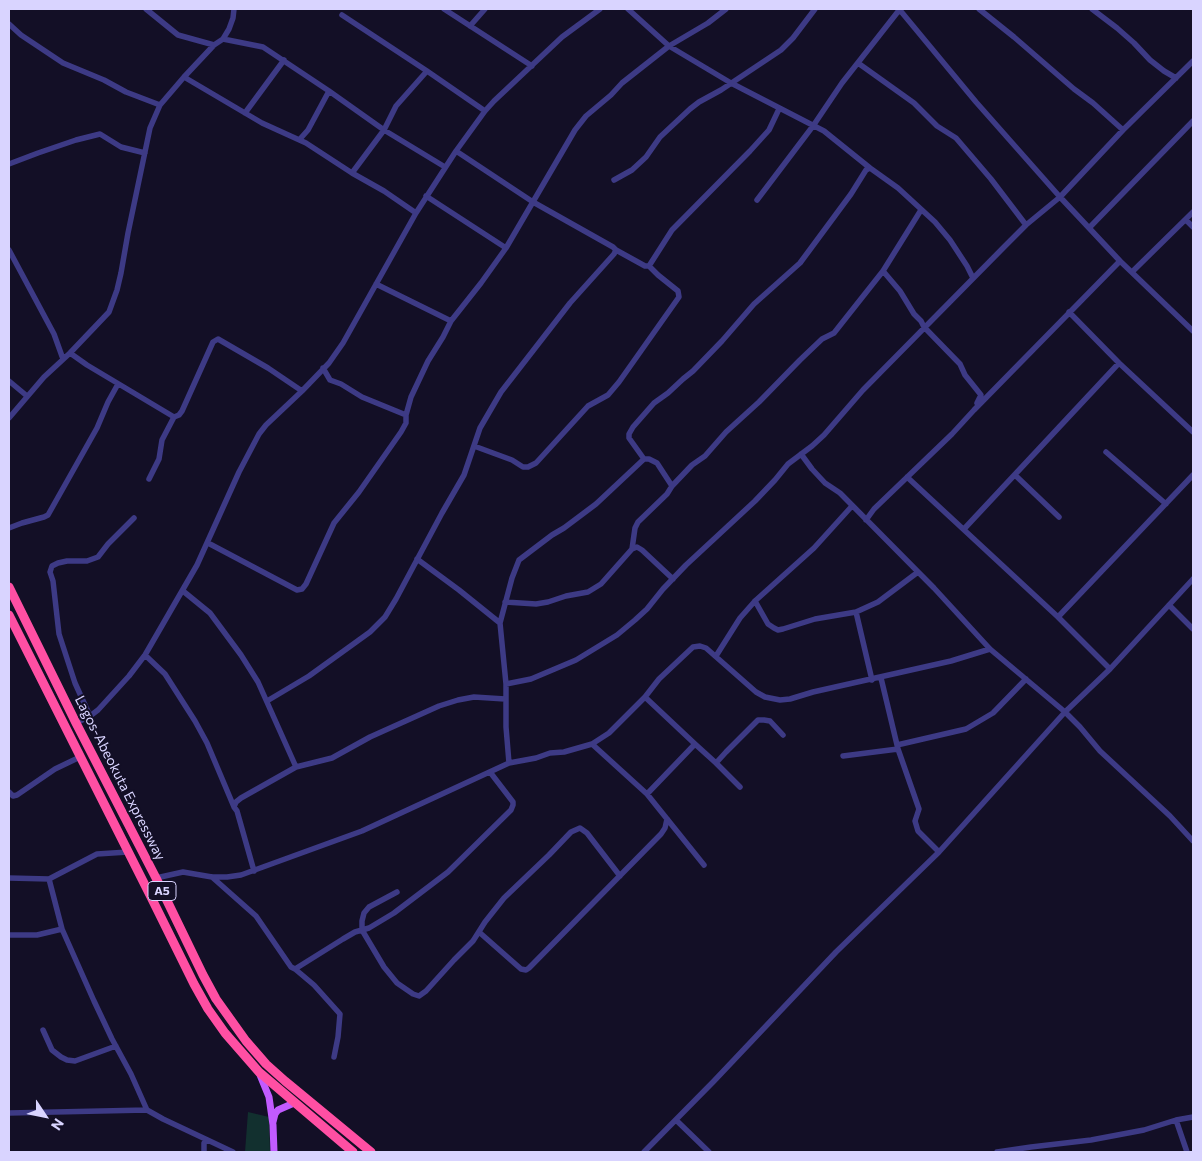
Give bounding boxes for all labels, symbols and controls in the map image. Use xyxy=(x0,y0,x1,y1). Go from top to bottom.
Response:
street label: Lagos-Abeokuta Expressway xyxy=(71,693,169,863)
road number: A5 xyxy=(148,881,176,900)
north arrow xyxy=(20,1091,70,1141)
text: N xyxy=(48,1116,68,1134)

